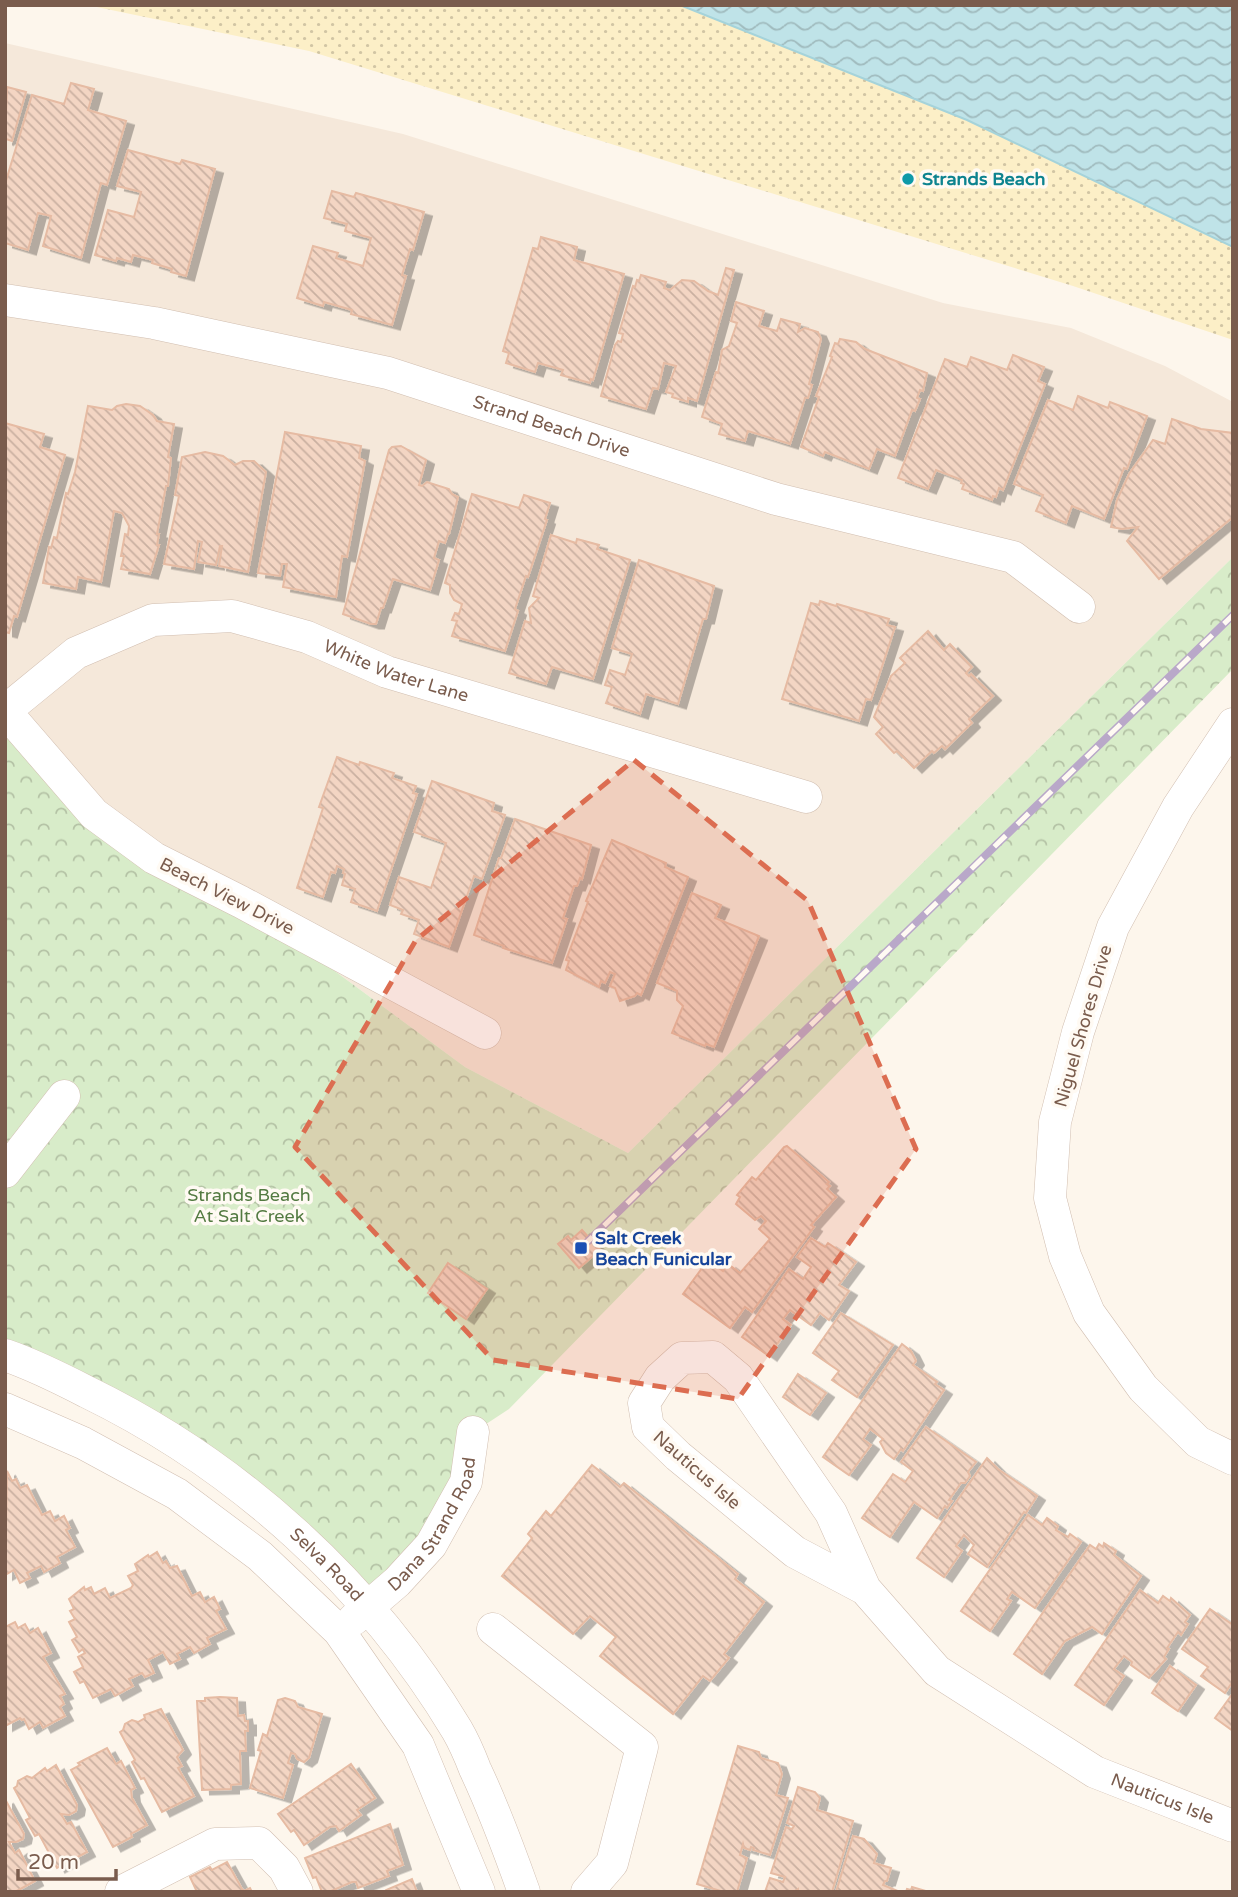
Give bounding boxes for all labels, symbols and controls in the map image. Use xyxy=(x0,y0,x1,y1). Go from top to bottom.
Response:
place label: Strands Beach xyxy=(922,168,1045,190)
marker: Strands Beach xyxy=(900,171,916,187)
street label: Strand Beach Drive xyxy=(470,390,633,462)
street label: White Water Lane xyxy=(320,635,471,707)
street label: Beach View Drive xyxy=(156,853,298,939)
street label: Niguel Shores Drive xyxy=(1049,942,1117,1110)
park label: Strands Beach At Salt Creek xyxy=(187,1184,311,1227)
place label: Salt Creek Beach Funicular xyxy=(595,1227,733,1270)
marker: Salt Creek Beach Funicular xyxy=(573,1240,589,1256)
street label: Nauticus Isle xyxy=(649,1426,745,1514)
street label: Dana Strand Road xyxy=(383,1456,480,1596)
street label: Selva Road xyxy=(285,1523,368,1606)
street label: Nauticus Isle xyxy=(1108,1768,1217,1829)
scale bar xyxy=(18,1838,116,1882)
text: 20 m xyxy=(28,1850,79,1875)

